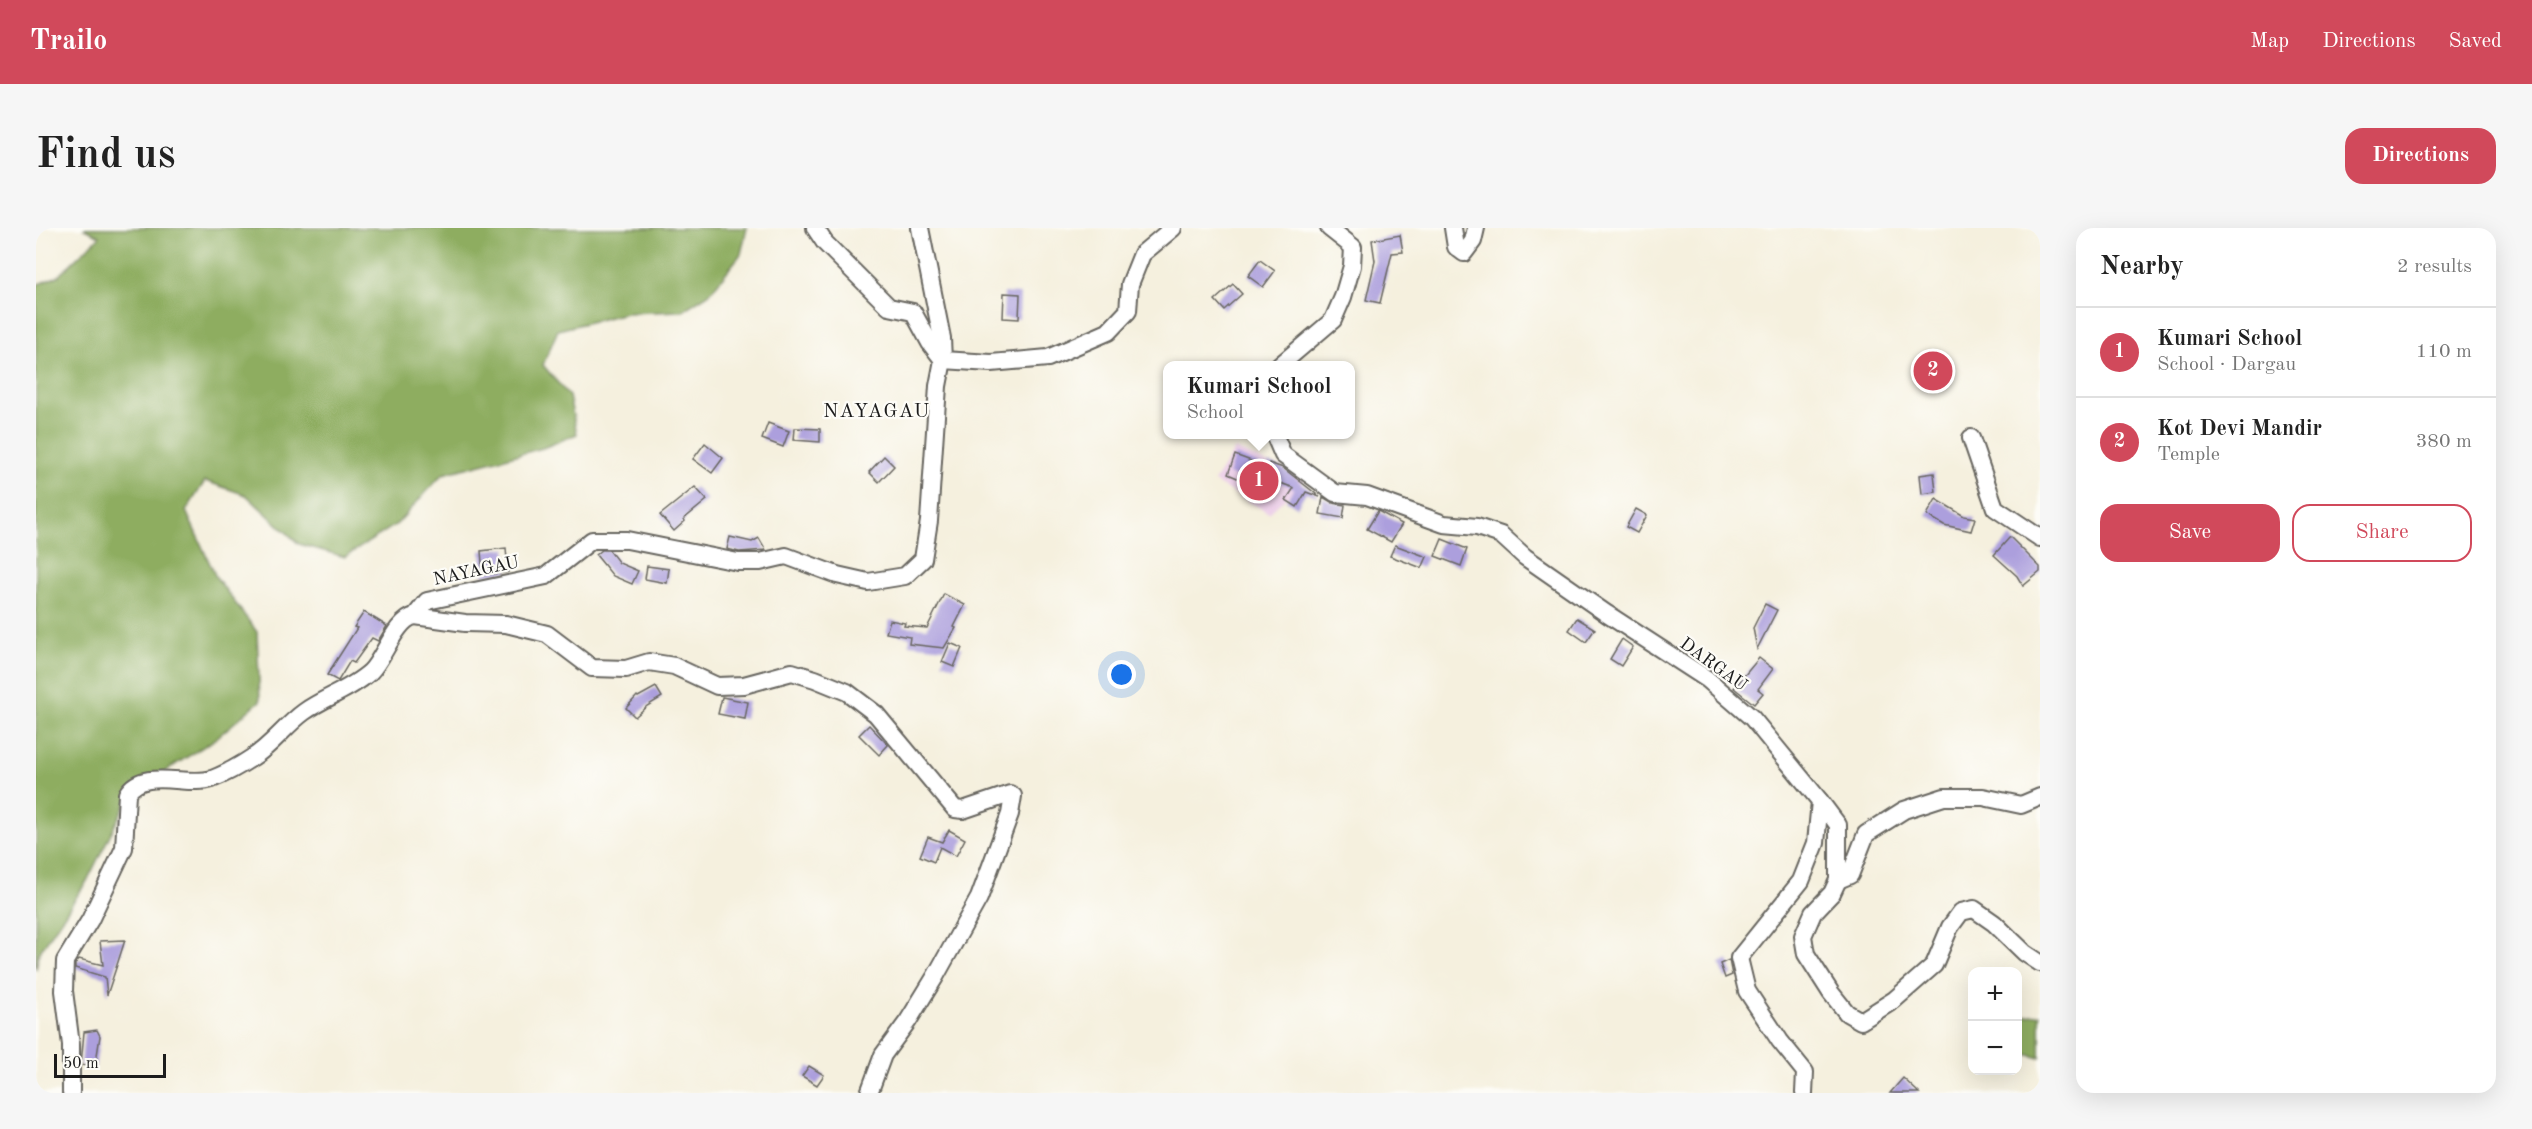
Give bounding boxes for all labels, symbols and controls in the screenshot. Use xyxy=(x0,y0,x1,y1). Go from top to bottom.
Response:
text: Trailo xyxy=(30,28,107,56)
text: Map xyxy=(2250,31,2289,52)
text: Directions xyxy=(2322,31,2416,52)
text: Saved xyxy=(2449,31,2502,52)
button: Directions xyxy=(2345,128,2496,184)
text: Find us xyxy=(36,135,175,177)
text: Nearby xyxy=(2100,254,2184,280)
text: 2 results xyxy=(2397,257,2472,277)
text: Kumari School xyxy=(2157,328,2302,350)
text: 1 xyxy=(2114,342,2125,362)
text: 110 m xyxy=(2416,342,2472,362)
pin: 2 xyxy=(1914,348,1952,394)
text: School · Dargau xyxy=(2157,355,2296,375)
popup xyxy=(1163,361,1355,439)
text: Kumari School xyxy=(1186,376,1332,398)
district label: NAYAGAU xyxy=(823,402,931,422)
text: School xyxy=(1186,403,1244,423)
text: Kot Devi Mandir xyxy=(2157,418,2322,440)
text: 2 xyxy=(2114,432,2125,452)
text: 380 m xyxy=(2416,432,2472,452)
text: Temple xyxy=(2157,445,2220,465)
pin: 1 xyxy=(1240,458,1278,504)
button: Save xyxy=(2100,504,2280,562)
button: Share xyxy=(2292,504,2472,562)
street label: NAYAGAU xyxy=(431,553,521,589)
street label: DARGAU xyxy=(1676,635,1750,695)
your location xyxy=(1107,660,1136,689)
map controls xyxy=(1968,967,2022,1075)
button: + xyxy=(1968,967,2022,1021)
button: − xyxy=(1968,1021,2022,1075)
scale bar xyxy=(54,1051,166,1078)
text: 50 m xyxy=(63,1056,99,1072)

